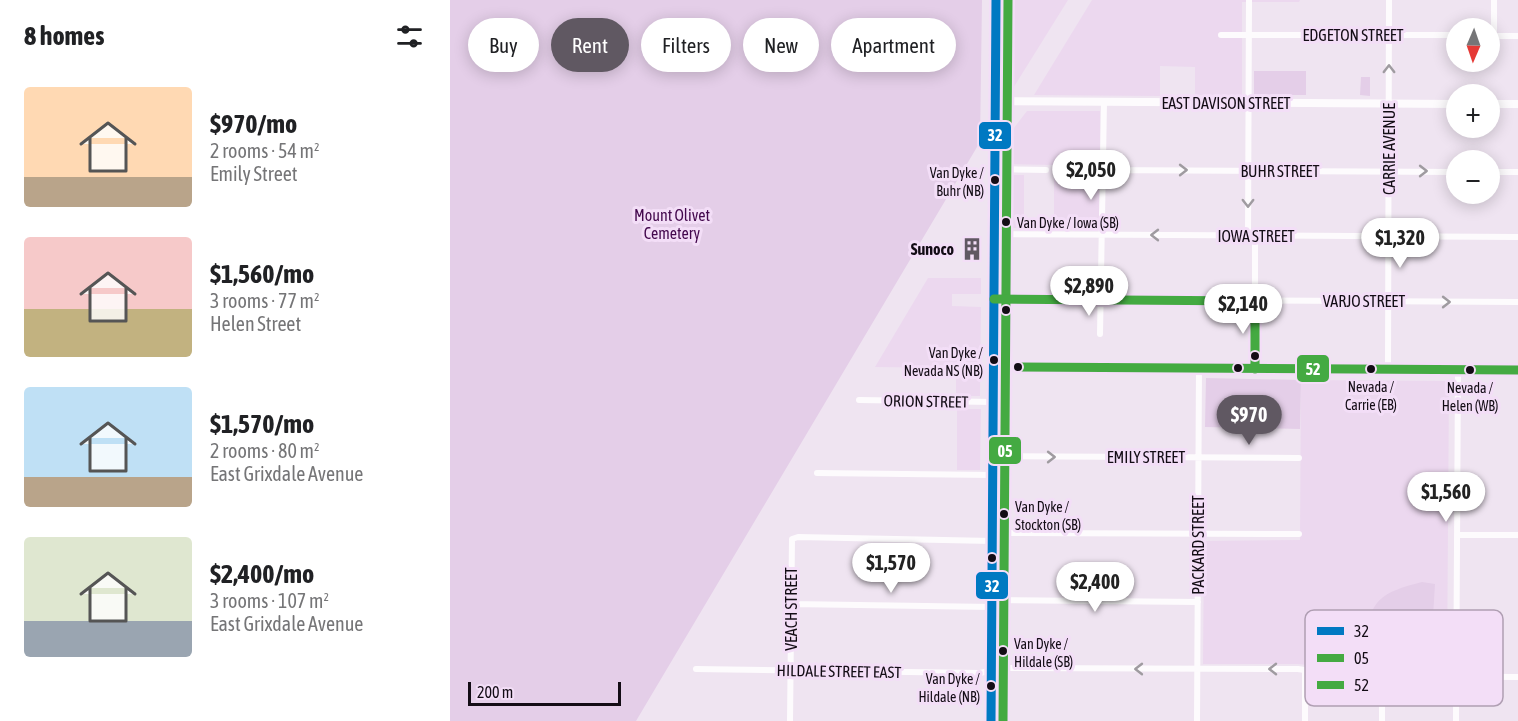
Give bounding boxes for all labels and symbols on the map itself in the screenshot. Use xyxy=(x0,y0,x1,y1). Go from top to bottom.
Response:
north arrow xyxy=(1446,18,1500,72)
street label: EDGETON STREET xyxy=(1302,26,1404,44)
one-way arrow xyxy=(1383,65,1395,74)
street label: EAST DAVISON STREET xyxy=(1161,94,1291,112)
street label: CARRIE AVENUE xyxy=(1380,103,1398,195)
line badge: 32 xyxy=(978,121,1012,150)
text: 32 xyxy=(987,126,1003,144)
pin: $2,050 xyxy=(1042,150,1140,201)
street label: BUHR STREET xyxy=(1241,162,1319,180)
one-way arrow xyxy=(1178,164,1187,176)
place label: Van Dyke / Buhr (NB) xyxy=(930,165,984,199)
one-way arrow xyxy=(1418,165,1427,178)
marker: Van Dyke / Buhr (NB) xyxy=(989,174,1001,186)
one-way arrow xyxy=(1242,199,1254,208)
park label: Mount Olivet Cemetery xyxy=(634,206,710,243)
place label: Van Dyke / Iowa (SB) xyxy=(1017,215,1119,231)
marker: Van Dyke / Iowa (SB) xyxy=(1000,216,1012,228)
pin: $1,320 xyxy=(1351,218,1449,269)
street label: IOWA STREET xyxy=(1218,227,1294,245)
one-way arrow xyxy=(1150,229,1159,241)
building icon: Sunoco xyxy=(959,236,985,262)
place label: Sunoco xyxy=(911,240,954,258)
pin: $2,890 xyxy=(1040,266,1138,317)
pin: $2,140 xyxy=(1194,284,1292,335)
street label: VARJO STREET xyxy=(1323,292,1405,310)
one-way arrow xyxy=(1442,296,1451,308)
unlabelled marker xyxy=(1000,304,1012,316)
place label: Van Dyke / Nevada NS (NB) xyxy=(904,345,983,379)
unlabelled marker xyxy=(1249,350,1261,362)
marker: Van Dyke / Nevada NS (NB) xyxy=(988,354,1000,366)
line badge: 52 xyxy=(1296,354,1330,383)
text: 52 xyxy=(1305,360,1321,378)
unlabelled marker xyxy=(1012,361,1024,373)
unlabelled marker xyxy=(1232,362,1244,374)
marker: Nevada / Carrie (EB) xyxy=(1365,363,1377,375)
marker: Nevada / Helen (WB) xyxy=(1464,364,1476,376)
place label: Nevada / Carrie (EB) xyxy=(1345,379,1397,413)
place label: Nevada / Helen (WB) xyxy=(1442,380,1498,414)
street label: ORION STREET xyxy=(883,391,969,411)
pin: $970 xyxy=(1213,395,1285,446)
line badge: 05 xyxy=(988,436,1022,465)
text: 05 xyxy=(997,442,1013,460)
street label: EMILY STREET xyxy=(1107,448,1185,466)
one-way arrow xyxy=(1047,451,1056,463)
pin: $1,560 xyxy=(1397,472,1495,523)
street label: PACKARD STREET xyxy=(1189,495,1207,595)
place label: Van Dyke / Stockton (SB) xyxy=(1015,499,1081,533)
marker: Van Dyke / Stockton (SB) xyxy=(998,508,1010,520)
pin: $1,570 xyxy=(842,543,940,594)
unlabelled marker xyxy=(986,552,998,564)
pin: $2,400 xyxy=(1046,562,1144,613)
street label: VEACH STREET xyxy=(782,567,800,651)
line badge: 32 xyxy=(975,571,1009,600)
text: 32 xyxy=(984,577,1000,595)
legend xyxy=(1305,610,1503,706)
text: 32 xyxy=(1354,622,1369,640)
place label: Van Dyke / Hildale (SB) xyxy=(1014,636,1073,670)
marker: Van Dyke / Hildale (SB) xyxy=(997,645,1009,657)
text: 05 xyxy=(1354,649,1369,667)
street label: HILDALE STREET EAST xyxy=(777,661,901,681)
one-way arrow xyxy=(1135,663,1144,675)
one-way arrow xyxy=(1268,663,1277,675)
place label: Van Dyke / Hildale (NB) xyxy=(918,671,980,705)
text: 52 xyxy=(1354,676,1369,694)
scale bar xyxy=(468,679,621,706)
marker: Van Dyke / Hildale (NB) xyxy=(985,680,997,692)

